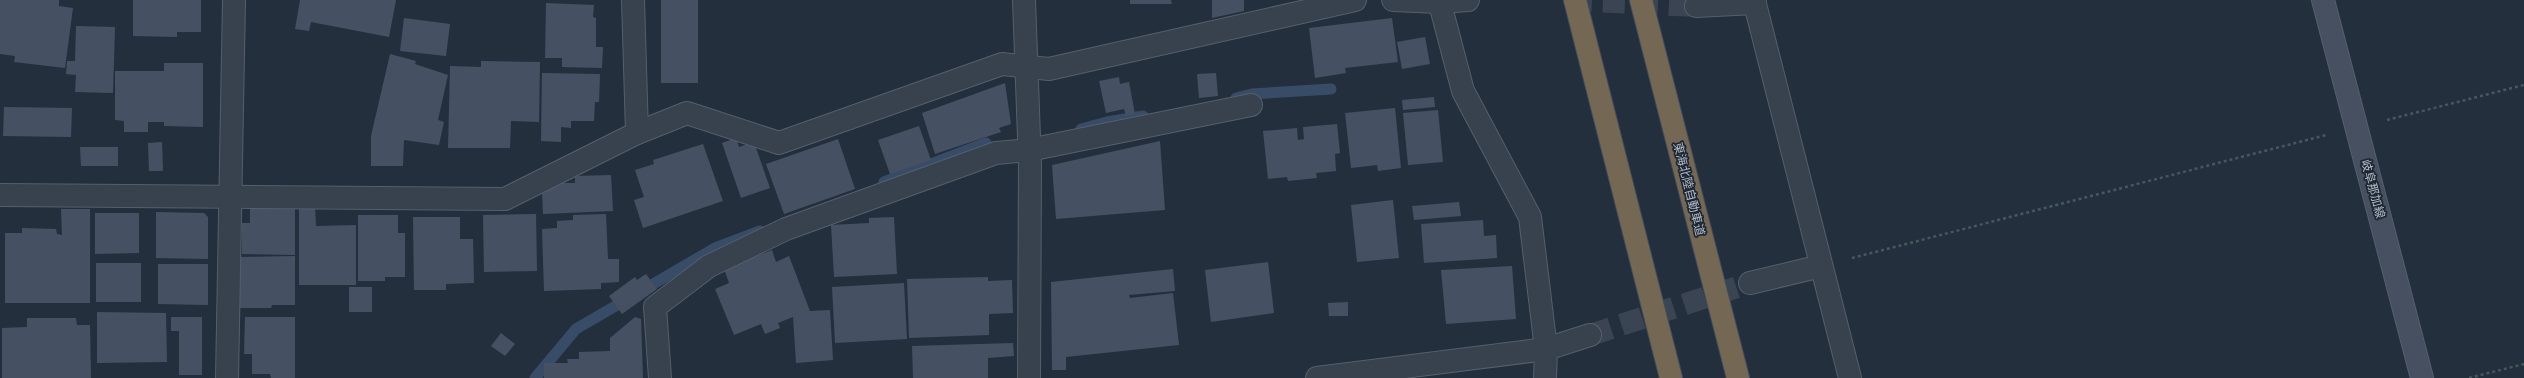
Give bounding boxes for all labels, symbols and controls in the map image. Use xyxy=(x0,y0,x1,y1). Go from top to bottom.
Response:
street label: 東海北陸自動車道 xyxy=(1672,141,1707,237)
street label: 岐阜那加線 xyxy=(2359,158,2388,220)

